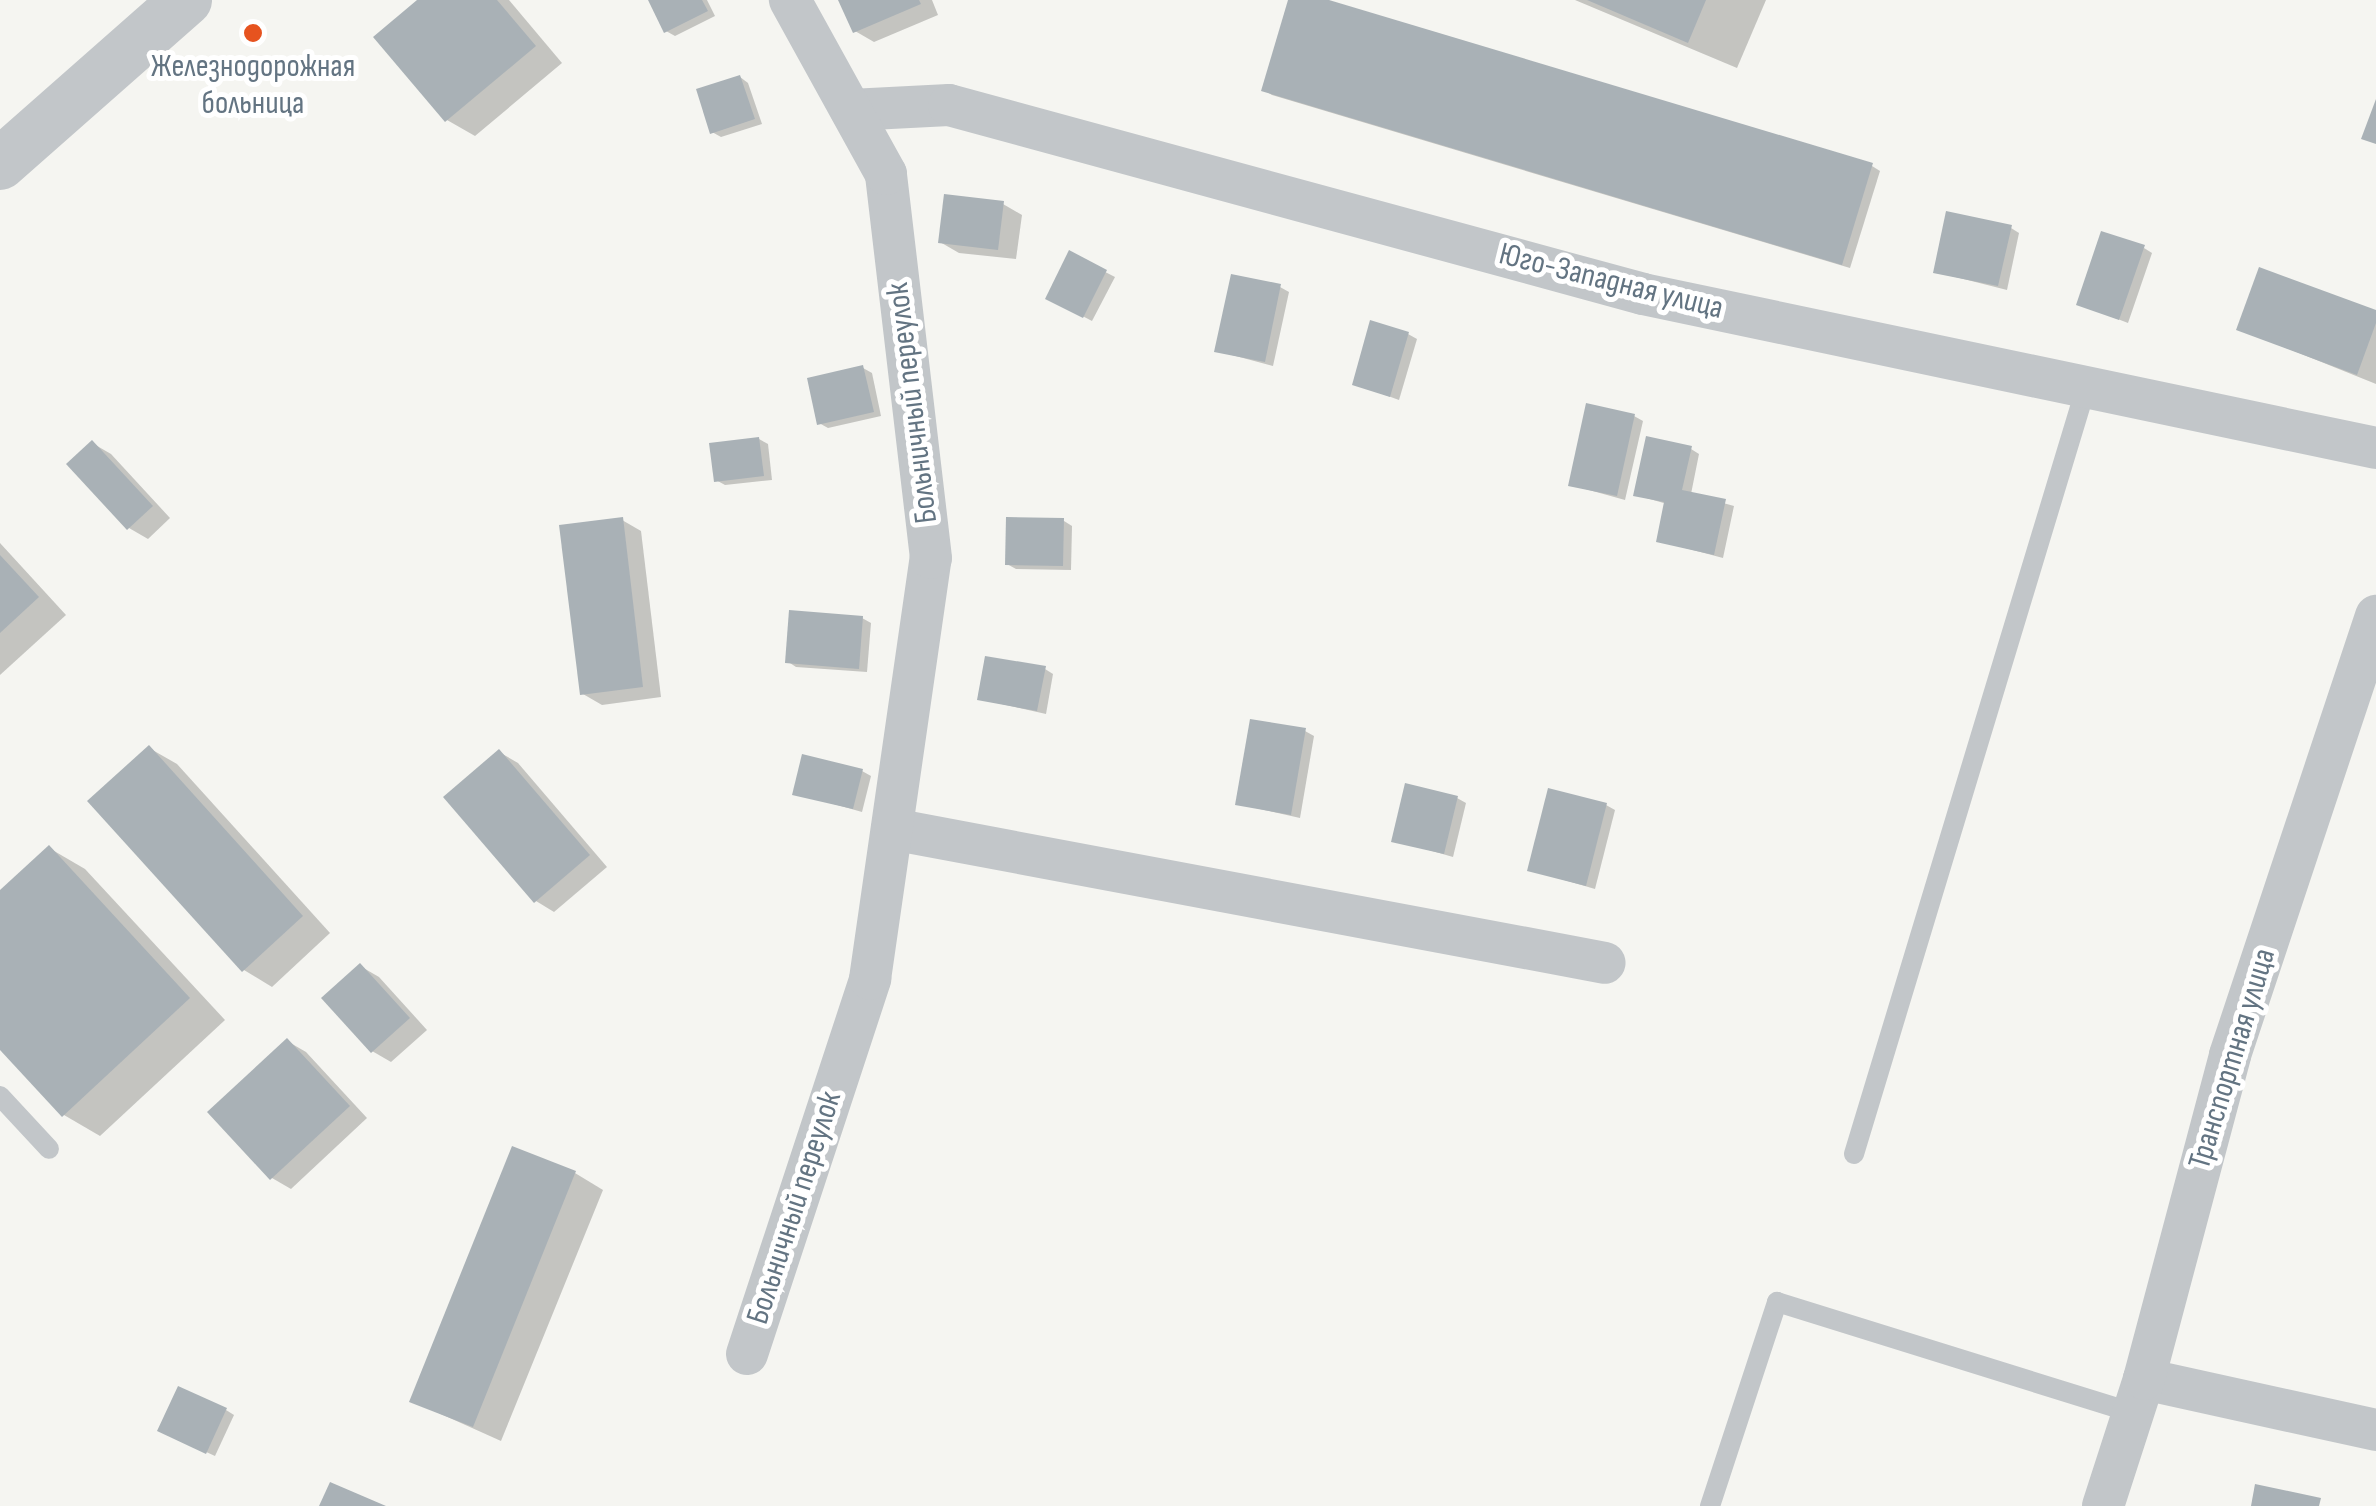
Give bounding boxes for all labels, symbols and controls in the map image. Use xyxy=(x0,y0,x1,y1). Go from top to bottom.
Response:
marker: Железнодорожная больница xyxy=(242,22,264,44)
place label: Железнодорожная больница xyxy=(151,49,355,124)
street label: Юго-Западная улица xyxy=(1495,236,1727,328)
street label: Больничный переулок xyxy=(879,281,947,525)
street label: Транспортная улица xyxy=(2181,944,2285,1174)
street label: Больничный переулок xyxy=(739,1087,851,1329)

